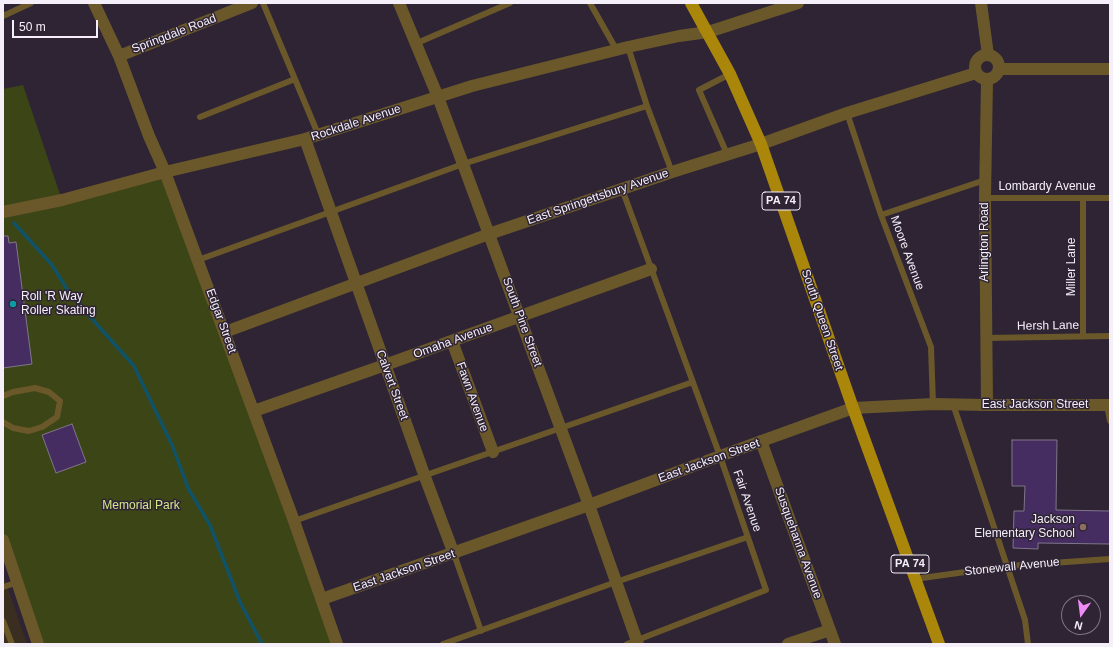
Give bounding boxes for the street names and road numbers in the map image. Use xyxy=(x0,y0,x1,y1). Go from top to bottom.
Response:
street label: Springdale Road xyxy=(130,11,218,57)
street label: Rockdale Avenue xyxy=(309,102,403,144)
street label: East Springettsbury Avenue xyxy=(525,166,671,228)
street label: Lombardy Avenue xyxy=(998,180,1096,194)
road number: PA 74 xyxy=(762,192,800,210)
street label: Arlington Road xyxy=(978,202,992,282)
street label: Moore Avenue xyxy=(887,214,927,292)
street label: Miller Lane xyxy=(1065,238,1079,296)
street label: South Queen Street xyxy=(798,268,846,372)
street label: South Pine Street xyxy=(499,275,545,369)
street label: Edgar Street xyxy=(203,287,239,355)
street label: Hersh Lane xyxy=(1017,318,1079,334)
street label: Omaha Avenue xyxy=(411,320,495,362)
street label: Calvert Street xyxy=(373,348,411,422)
street label: Fawn Avenue xyxy=(453,360,491,434)
street label: East Jackson Street xyxy=(982,398,1088,412)
street label: East Jackson Street xyxy=(656,436,762,486)
street label: Fair Avenue xyxy=(730,468,764,534)
street label: Susquehanna Avenue xyxy=(771,485,825,601)
street label: East Jackson Street xyxy=(351,547,457,595)
road number: PA 74 xyxy=(891,555,929,573)
street label: Stonewall Avenue xyxy=(964,555,1060,579)

